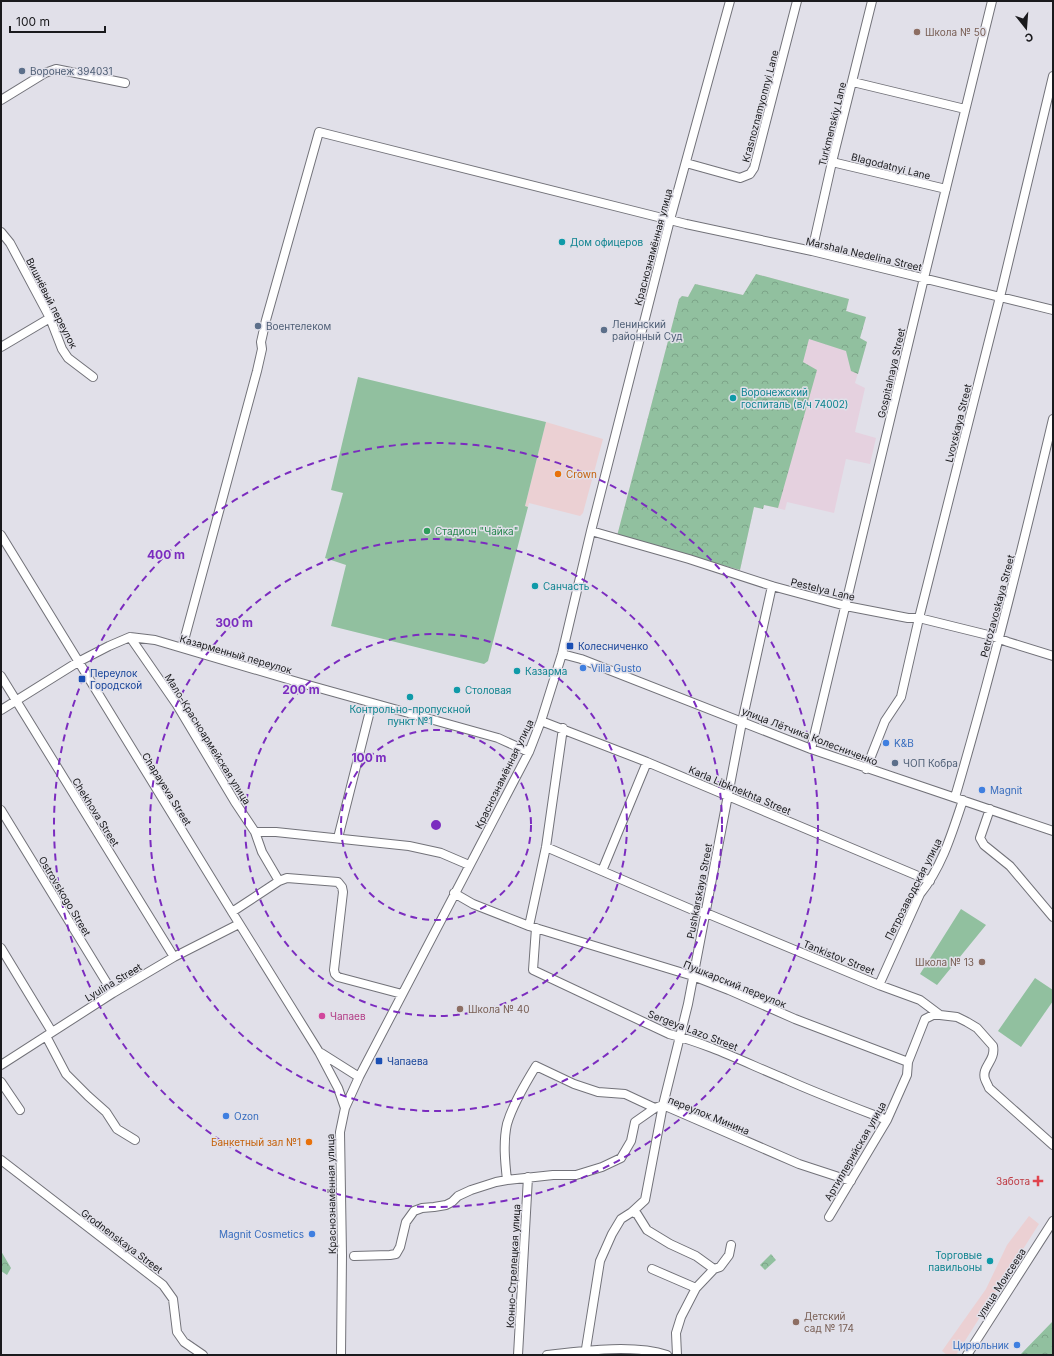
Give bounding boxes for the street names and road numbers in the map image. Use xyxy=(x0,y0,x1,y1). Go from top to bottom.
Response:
street label: Krasnoznamyonnyi Lane xyxy=(739,48,781,163)
street label: Turkmenskiy Lane xyxy=(816,81,848,167)
street label: Blagodatnyi Lane xyxy=(850,150,932,182)
street label: Краснознамённая улица xyxy=(632,187,674,307)
street label: Marshala Nedelina Street xyxy=(805,235,924,273)
street label: Вишнёвый переулок xyxy=(24,256,80,351)
street label: Gospitalnaya Street xyxy=(875,326,907,419)
street label: Lvovskaya Street xyxy=(942,382,974,463)
street label: Petrozavoskaya Street xyxy=(978,553,1017,659)
street label: Pestelya Lane xyxy=(790,575,857,603)
street label: Казарменный переулок xyxy=(178,632,294,676)
street label: Мало-Красноармейская улица xyxy=(163,671,253,807)
street label: улица Лётчика Колесниченко xyxy=(740,704,880,768)
street label: Краснознамённая улица xyxy=(472,717,536,831)
street label: Chapayeva Street xyxy=(140,750,195,828)
street label: Karla Libknekhta Street xyxy=(687,763,794,817)
street label: Chekhova Street xyxy=(70,776,122,849)
street label: Петрозаводская улица xyxy=(882,836,944,942)
street label: Pushkarskaya Street xyxy=(684,842,714,940)
street label: Ostrovskogo Street xyxy=(36,854,94,939)
street label: Tankistov Street xyxy=(801,937,877,977)
street label: Пушкарский переулок xyxy=(682,958,789,1010)
street label: Lyulina Street xyxy=(83,960,144,1004)
street label: Sergeya Lazo Street xyxy=(646,1007,740,1053)
street label: переулок Минина xyxy=(666,1093,752,1137)
street label: Артиллерийская улица xyxy=(822,1099,888,1203)
street label: Краснознамённая улица xyxy=(324,1134,338,1254)
street label: Конно-Стрелецкая улица xyxy=(504,1204,522,1328)
street label: Grodnenskaya Street xyxy=(79,1206,166,1276)
street label: улица Моисеева xyxy=(974,1246,1028,1320)

